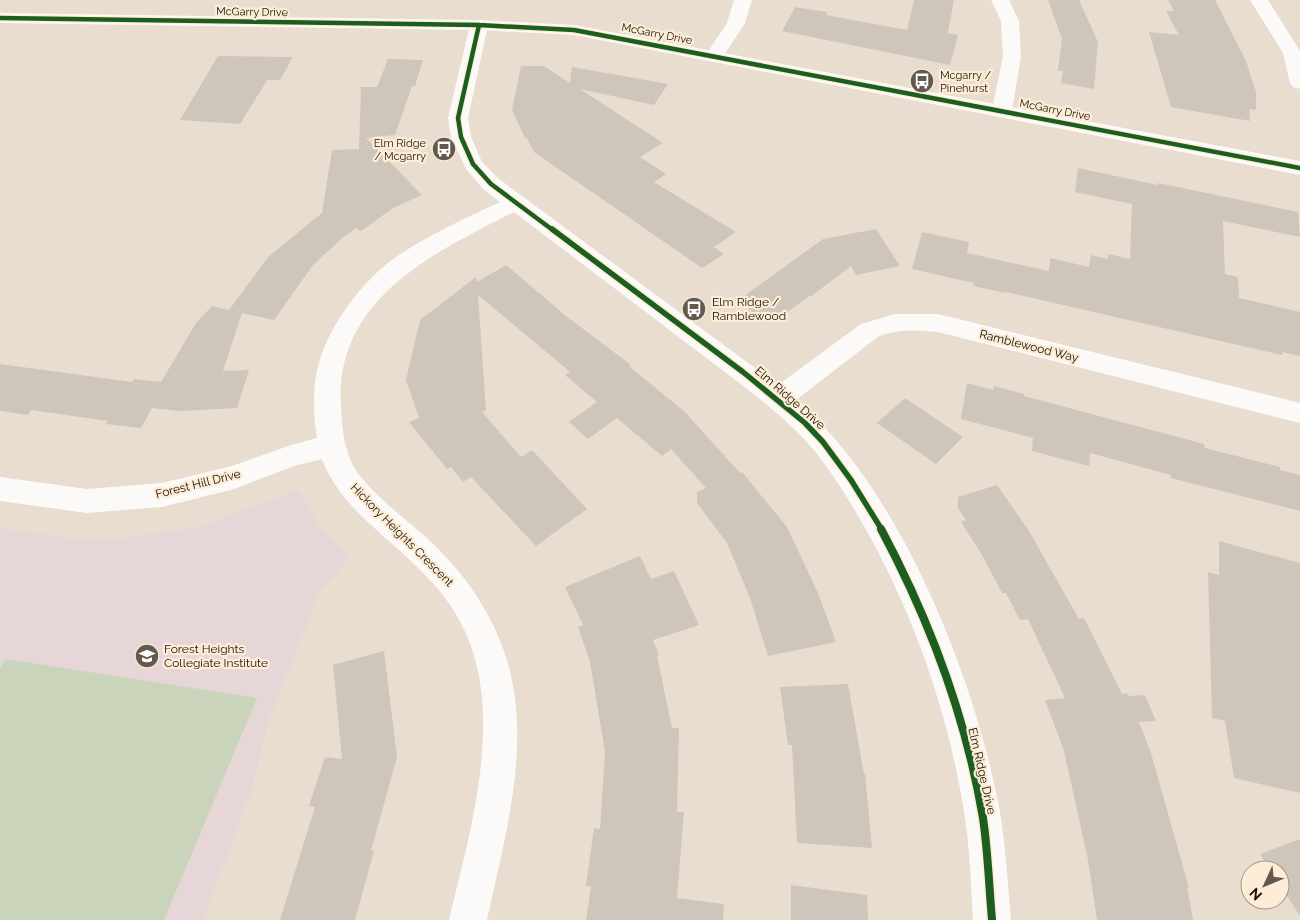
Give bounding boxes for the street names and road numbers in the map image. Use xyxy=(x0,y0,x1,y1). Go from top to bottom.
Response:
street label: McGarry Drive xyxy=(216,5,289,19)
street label: McGarry Drive xyxy=(620,21,694,47)
street label: McGarry Drive xyxy=(1018,97,1092,123)
street label: Ramblewood Way xyxy=(978,327,1080,365)
street label: Elm Ridge Drive xyxy=(752,364,828,432)
street label: Forest Hill Drive xyxy=(154,467,242,501)
street label: Hickory Heights Crescent xyxy=(348,481,456,589)
street label: Elm Ridge Drive xyxy=(965,726,999,816)

